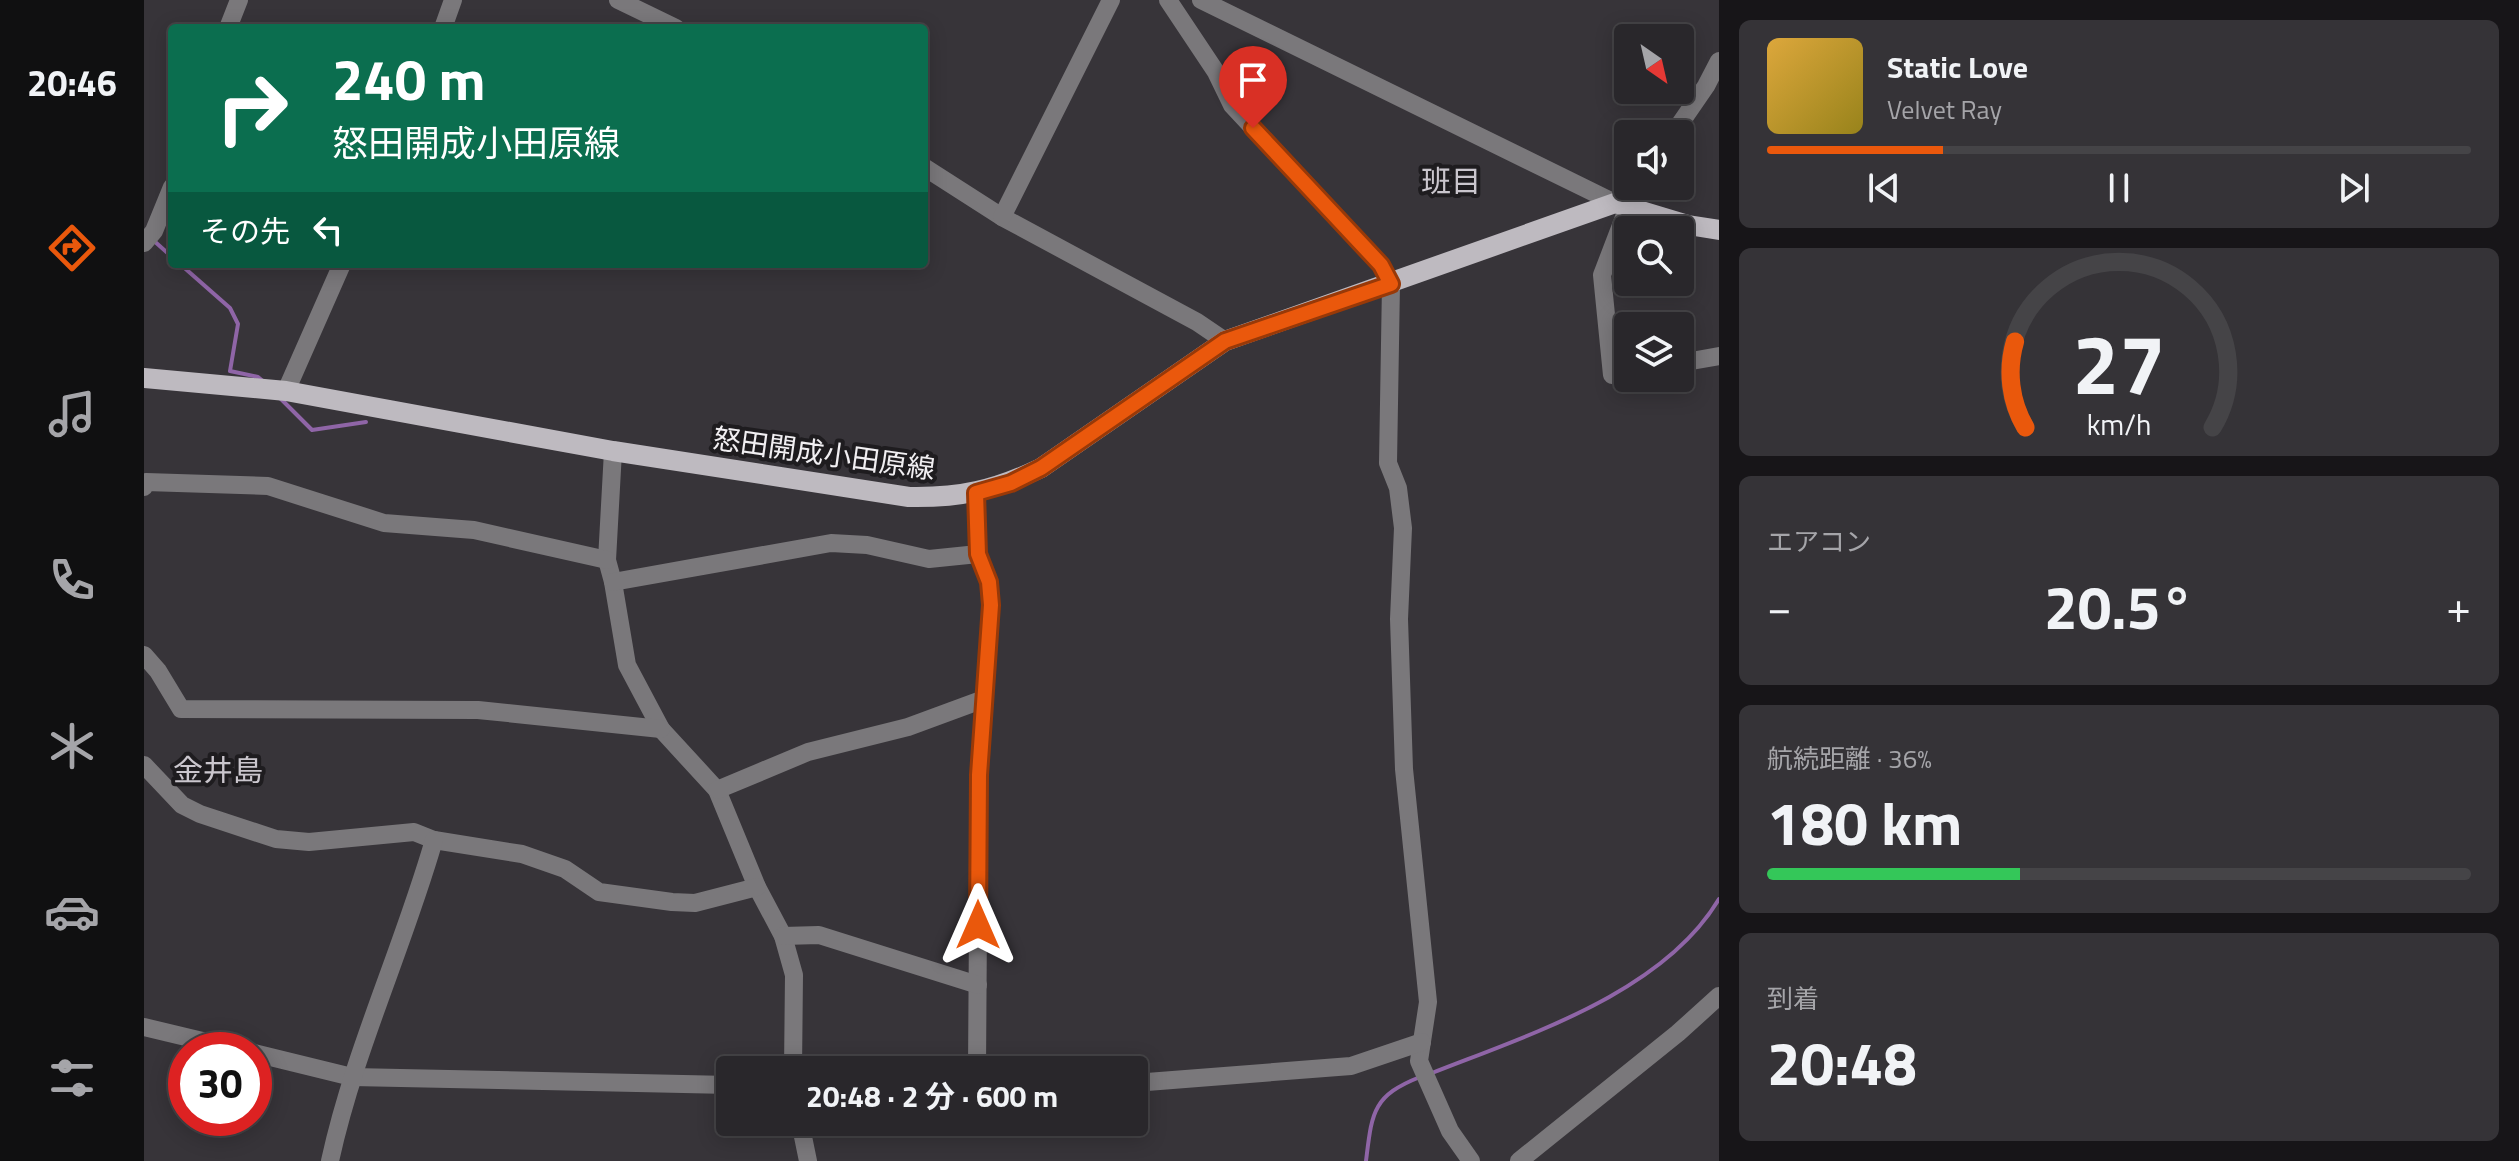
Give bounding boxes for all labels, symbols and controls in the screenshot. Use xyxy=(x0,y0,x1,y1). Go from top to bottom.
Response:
north arrow xyxy=(1614,24,1694,104)
map controls xyxy=(1614,24,1694,392)
text: 240 m xyxy=(332,37,485,122)
text: Static Love xyxy=(1887,44,2028,90)
pin xyxy=(1219,46,1287,128)
text: 20:46 xyxy=(27,55,117,110)
icon: right xyxy=(200,56,304,160)
icon: arrive xyxy=(1231,58,1275,102)
text: Velvet Ray xyxy=(1887,90,2002,129)
text: 怒田開成小田原線 xyxy=(332,115,620,170)
button: sound xyxy=(1614,120,1694,200)
district label: 班目 xyxy=(1421,158,1481,204)
icon: previous xyxy=(1862,166,1906,210)
icon: pause xyxy=(2097,166,2141,210)
icon: next xyxy=(2332,166,2376,210)
text: その先 xyxy=(200,208,290,254)
icon: left xyxy=(306,208,350,252)
button: search xyxy=(1614,216,1694,296)
icon: directions xyxy=(44,220,100,276)
text: 27 xyxy=(2072,300,2166,426)
button: layers xyxy=(1614,312,1694,392)
icon: music xyxy=(44,386,100,442)
text: km/h xyxy=(2087,403,2151,446)
street label: 怒田開成小田原線 xyxy=(710,416,938,490)
text: エアコン xyxy=(1767,522,1871,561)
icon: phone xyxy=(44,552,100,608)
text: 20.5° xyxy=(2044,561,2194,652)
text: − xyxy=(1767,573,1792,640)
text: + xyxy=(2446,573,2471,640)
icon: climate xyxy=(44,718,100,774)
text: 航続距離 · 36% xyxy=(1767,739,1932,778)
district label: 金井島 xyxy=(173,747,263,793)
text: 180 km xyxy=(1767,777,1962,868)
position arrow xyxy=(936,883,1020,967)
icon: car xyxy=(44,884,100,940)
text: 到着 xyxy=(1767,979,1819,1018)
text: 20:48 xyxy=(1767,1017,1917,1108)
speed limit sign: 30 xyxy=(168,1032,272,1136)
icon: filters xyxy=(44,1050,100,1106)
text: 20:48 · 2 分 · 600 m xyxy=(806,1073,1058,1119)

